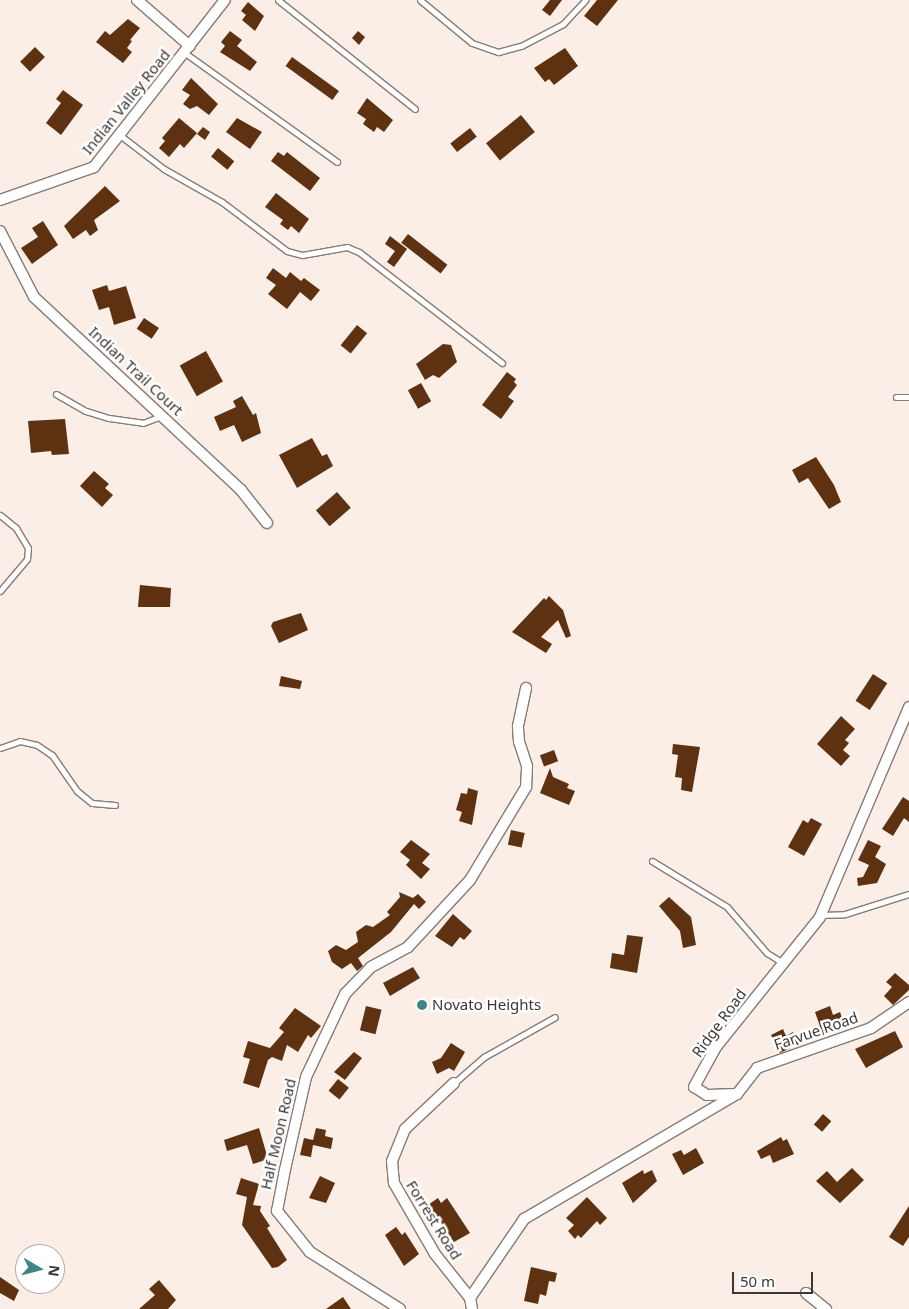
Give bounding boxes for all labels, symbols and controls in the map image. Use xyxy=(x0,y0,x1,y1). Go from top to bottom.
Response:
street label: Indian Valley Road xyxy=(78,46,174,158)
street label: Indian Trail Court xyxy=(85,323,187,419)
street label: Ridge Road xyxy=(688,985,750,1061)
place label: Novato Heights xyxy=(432,996,541,1014)
marker: Novato Heights xyxy=(416,999,428,1011)
street label: Farvue Road xyxy=(772,1008,860,1054)
street label: Half Moon Road xyxy=(256,1077,300,1191)
street label: Forrest Road xyxy=(403,1177,465,1263)
north arrow xyxy=(15,1244,65,1294)
scale bar xyxy=(734,1262,815,1294)
text: N xyxy=(44,1264,65,1278)
text: 50 m xyxy=(740,1271,775,1291)

